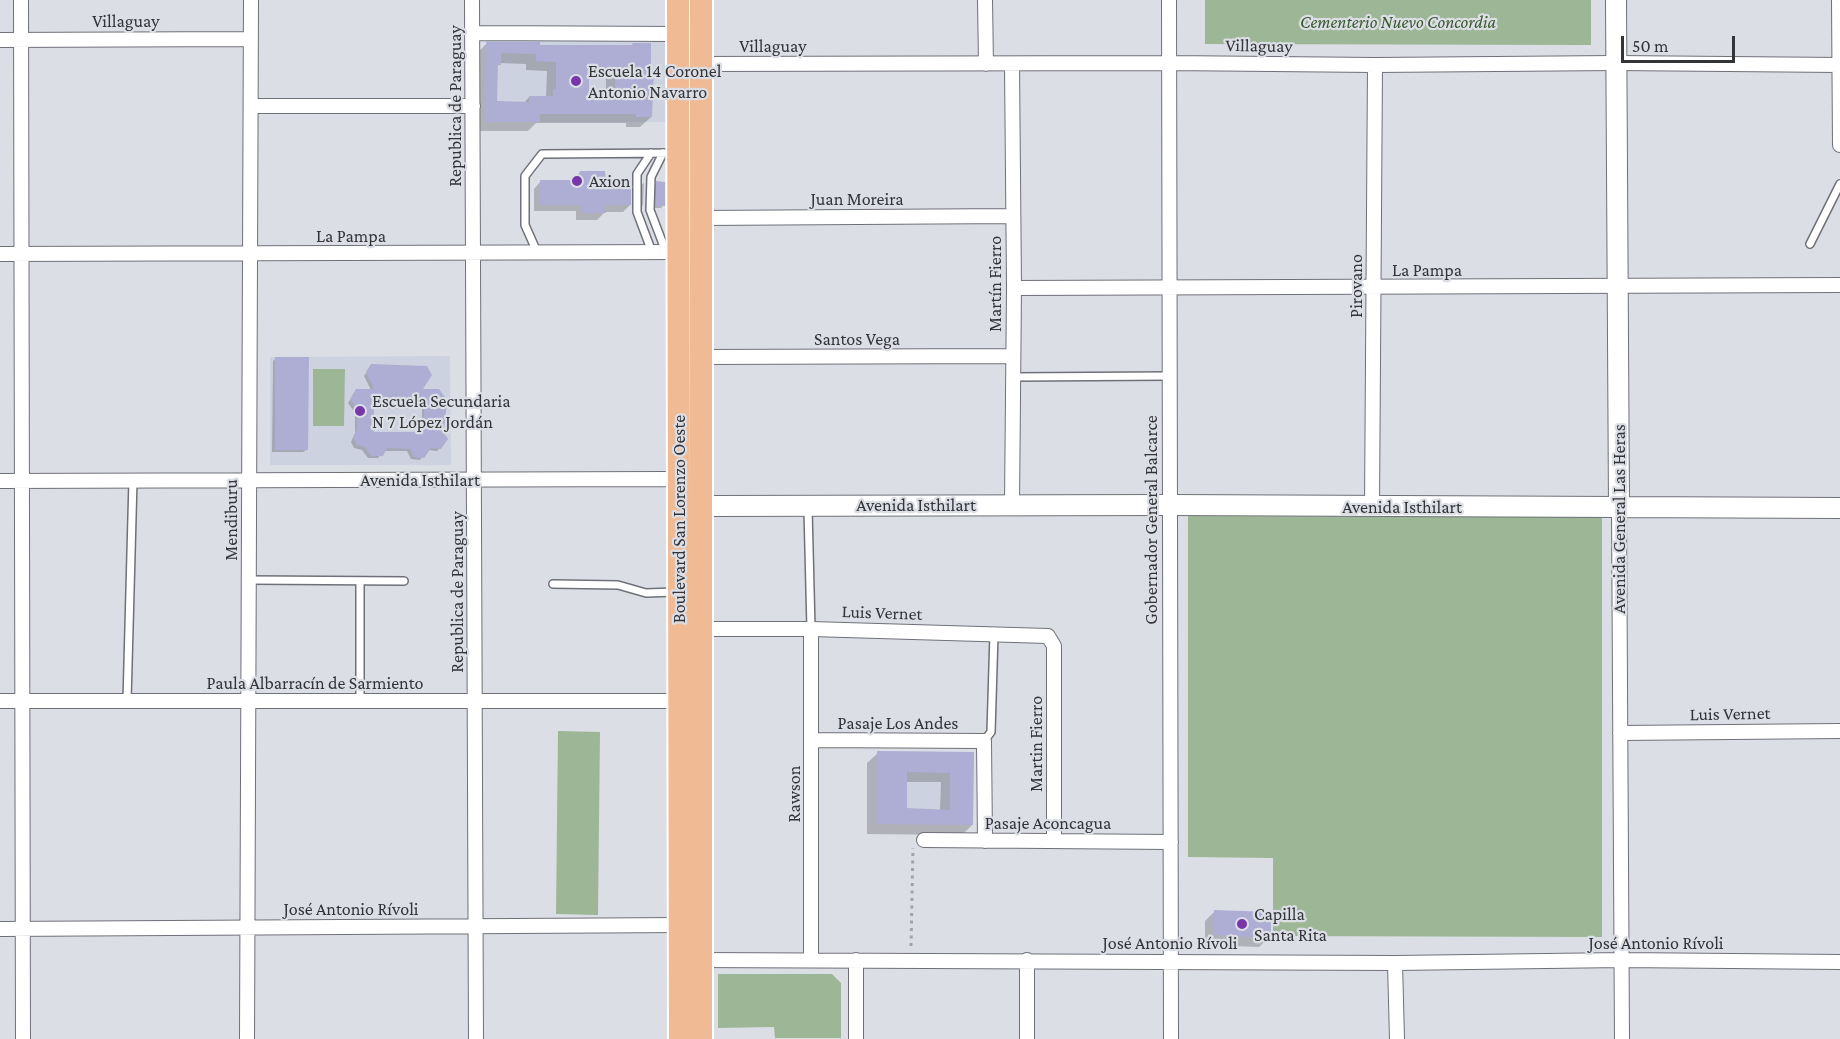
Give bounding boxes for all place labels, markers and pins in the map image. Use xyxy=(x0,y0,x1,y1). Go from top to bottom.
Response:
place label: Escuela 14 Coronel Antonio Navarro xyxy=(588,60,721,103)
marker: Escuela 14 Coronel Antonio Navarro xyxy=(569,74,583,88)
place label: Axion xyxy=(589,170,631,192)
marker: Axion xyxy=(570,174,584,188)
place label: Escuela Secundaria N 7 López Jordán xyxy=(372,390,510,432)
marker: Escuela Secundaria N 7 López Jordán xyxy=(353,404,367,418)
place label: Capilla Santa Rita xyxy=(1254,903,1327,946)
marker: Capilla Santa Rita xyxy=(1235,917,1249,931)

